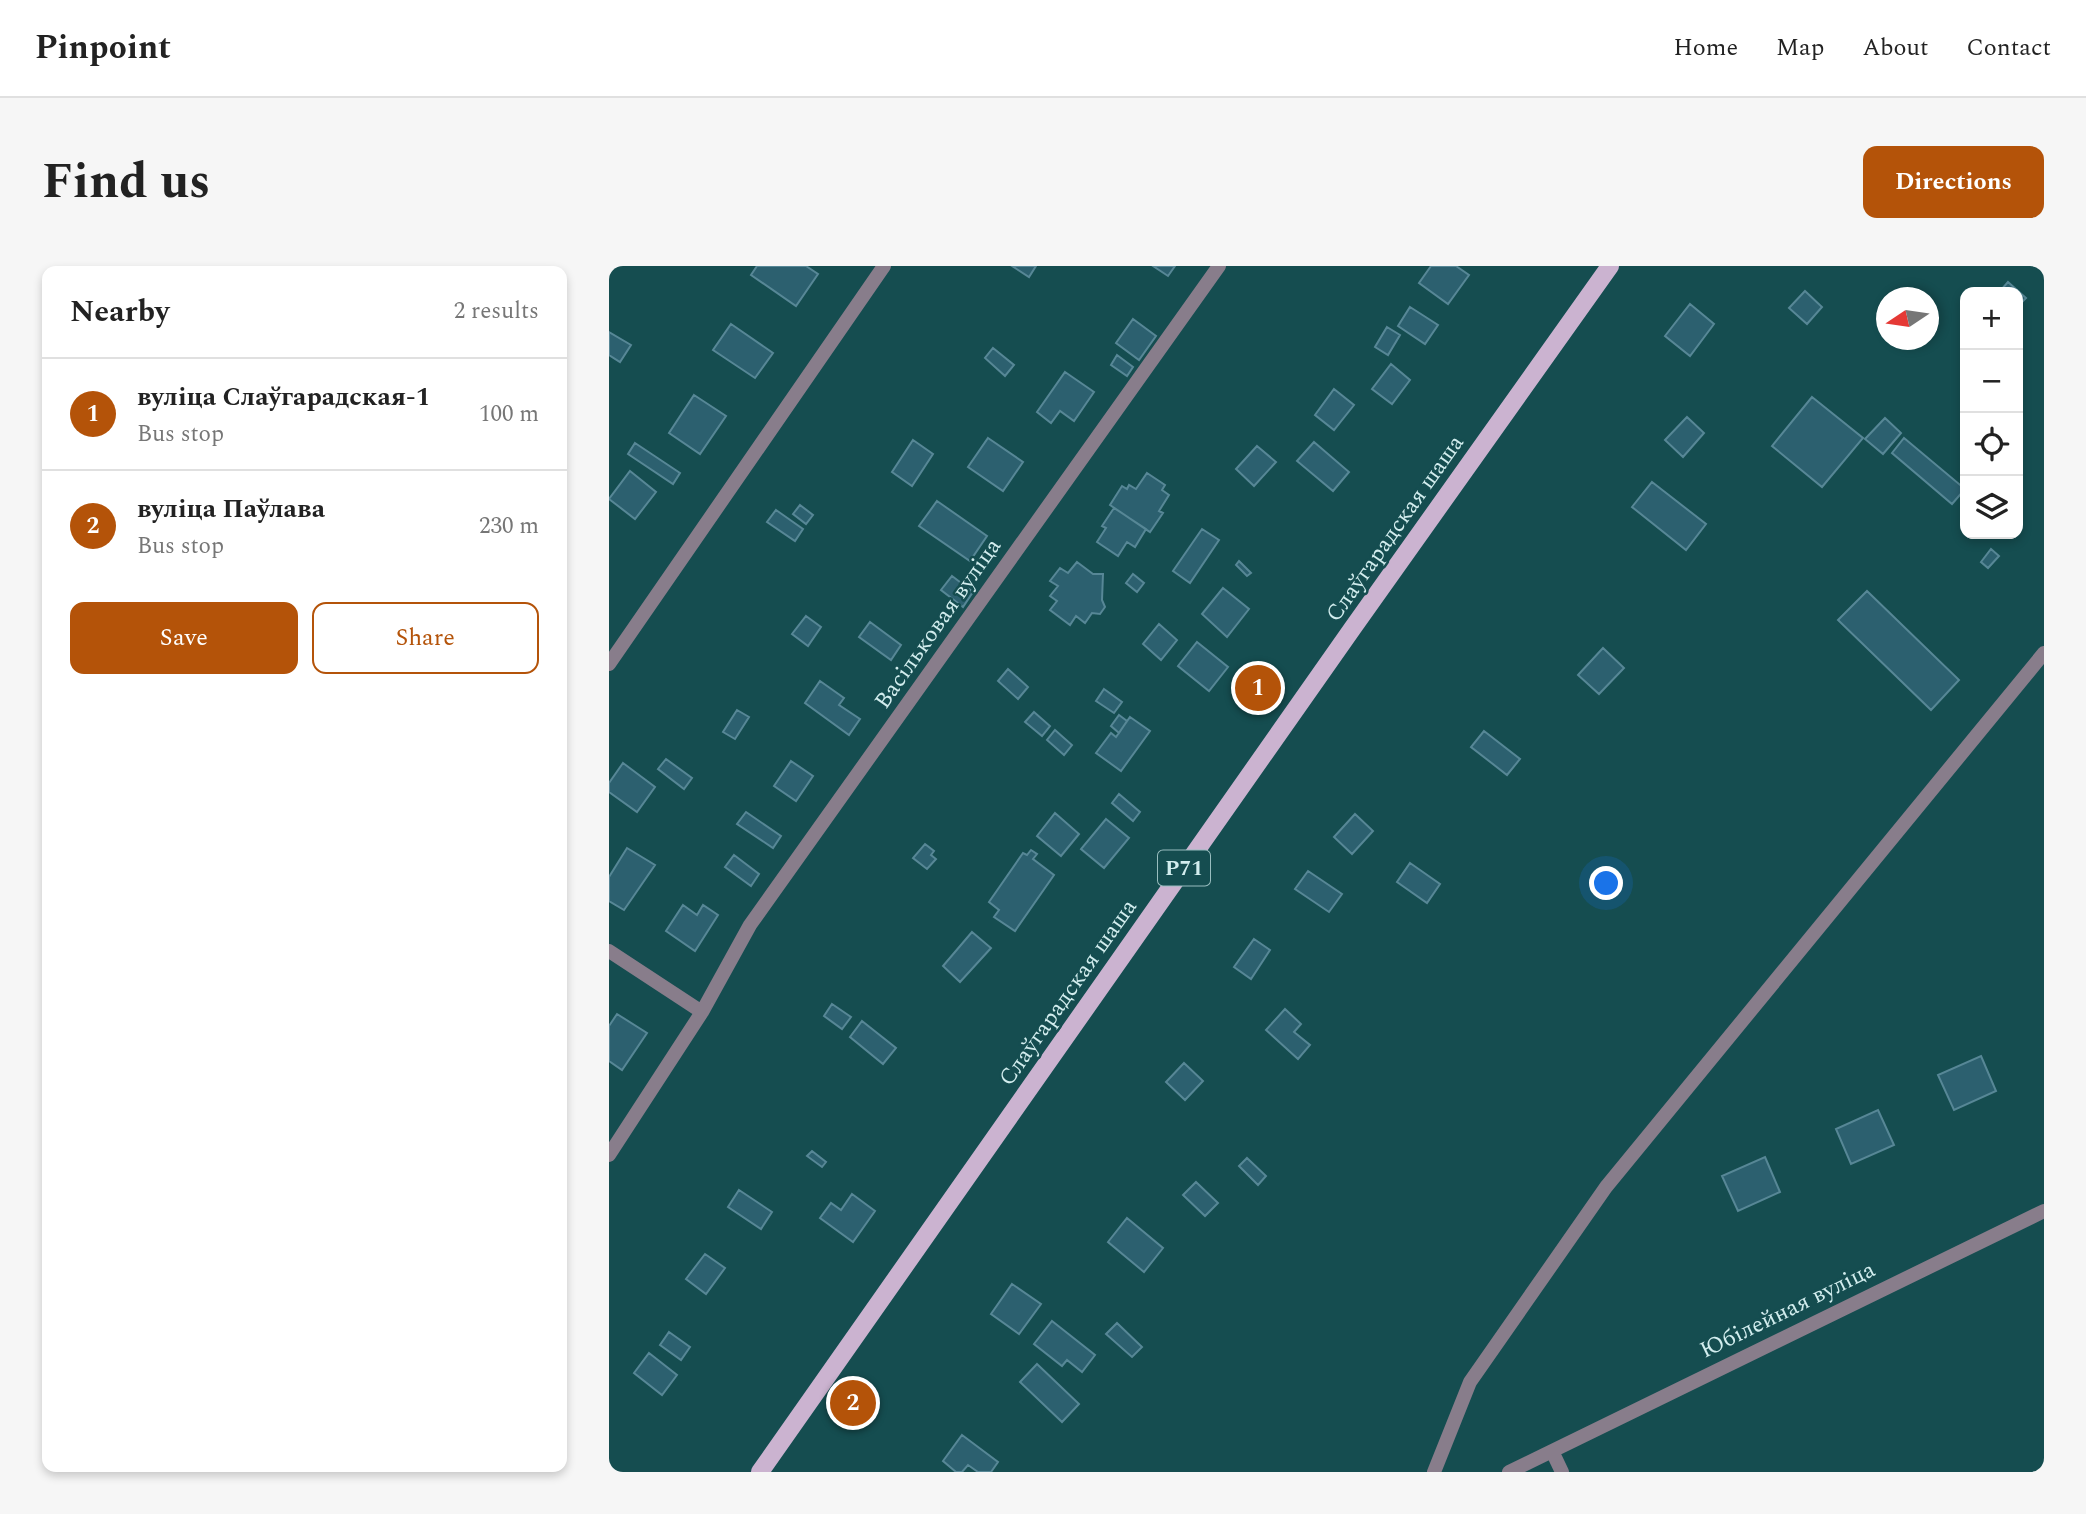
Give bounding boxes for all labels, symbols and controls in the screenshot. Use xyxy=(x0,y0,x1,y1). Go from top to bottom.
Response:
text: Pinpoint xyxy=(35,23,171,73)
text: Home xyxy=(1673,30,1738,66)
text: Map xyxy=(1776,30,1824,66)
text: About xyxy=(1862,30,1928,66)
text: Contact xyxy=(1966,30,2051,66)
text: Find us xyxy=(42,145,210,220)
button: Directions xyxy=(1863,146,2044,218)
north arrow xyxy=(1876,287,1939,350)
map controls xyxy=(1960,287,2023,539)
button: + xyxy=(1960,287,2023,350)
text: Nearby xyxy=(70,289,169,335)
text: 2 results xyxy=(454,294,539,329)
button: − xyxy=(1960,350,2023,413)
text: вуліца Слаўгарадская-1 xyxy=(137,377,430,417)
text: 1 xyxy=(87,397,99,432)
text: 100 m xyxy=(479,397,539,432)
button: locate xyxy=(1960,413,2023,476)
text: Bus stop xyxy=(137,417,224,452)
street label: Слаўгарадская шаша xyxy=(1317,428,1473,630)
button: layers xyxy=(1960,476,2023,539)
text: вуліца Паўлава xyxy=(137,489,325,529)
text: 2 xyxy=(87,509,99,544)
text: 230 m xyxy=(479,509,539,544)
text: Bus stop xyxy=(137,529,224,564)
street label: Васільковая вуліца xyxy=(866,531,1010,717)
button: Save xyxy=(70,602,298,674)
button: Share xyxy=(312,602,539,674)
pin: 1 xyxy=(1235,662,1281,714)
road number: Р71 xyxy=(1158,850,1210,886)
your location xyxy=(1589,866,1623,900)
street label: Слаўгарадская шаша xyxy=(990,892,1146,1094)
street label: Юбілейная вуліца xyxy=(1694,1253,1881,1368)
pin: 2 xyxy=(830,1377,876,1429)

